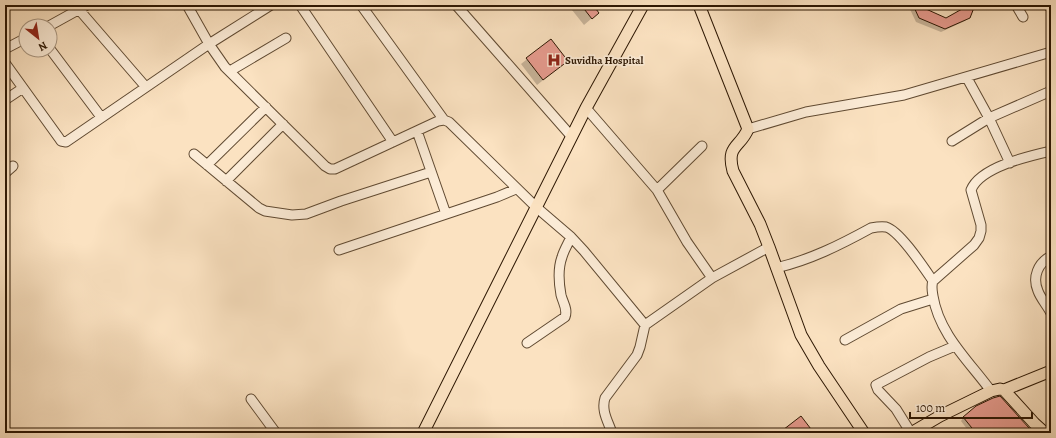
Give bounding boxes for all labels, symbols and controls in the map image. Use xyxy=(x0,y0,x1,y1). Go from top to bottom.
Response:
north arrow xyxy=(18,18,58,58)
text: N xyxy=(36,38,50,55)
hospital icon: Suvidha Hospital xyxy=(546,52,562,68)
place label: Suvidha Hospital xyxy=(565,53,644,68)
scale bar xyxy=(910,394,1032,420)
text: 100 m xyxy=(916,400,945,416)

